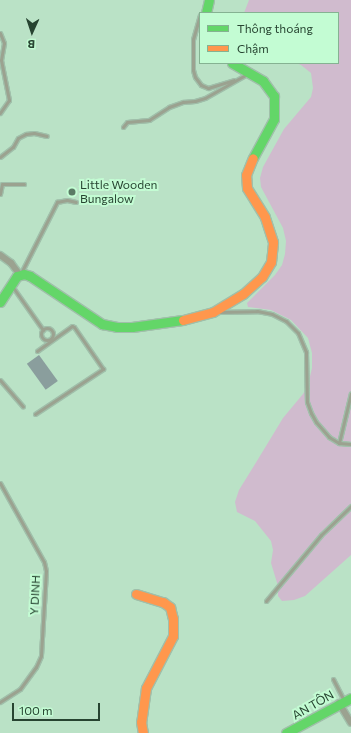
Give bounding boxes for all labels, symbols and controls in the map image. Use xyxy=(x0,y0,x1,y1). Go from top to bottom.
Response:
north arrow xyxy=(12,12,52,52)
legend xyxy=(199,12,339,64)
text: Thông thoáng xyxy=(237,21,313,35)
text: B xyxy=(27,38,35,51)
text: Chậm xyxy=(237,41,269,55)
place label: Little Wooden Bungalow xyxy=(80,178,157,206)
marker: Little Wooden Bungalow xyxy=(67,187,77,197)
street label: Y DINH xyxy=(27,574,43,616)
street label: AN TÔN xyxy=(290,687,336,723)
scale bar xyxy=(14,695,102,721)
text: 100 m xyxy=(19,703,53,717)

